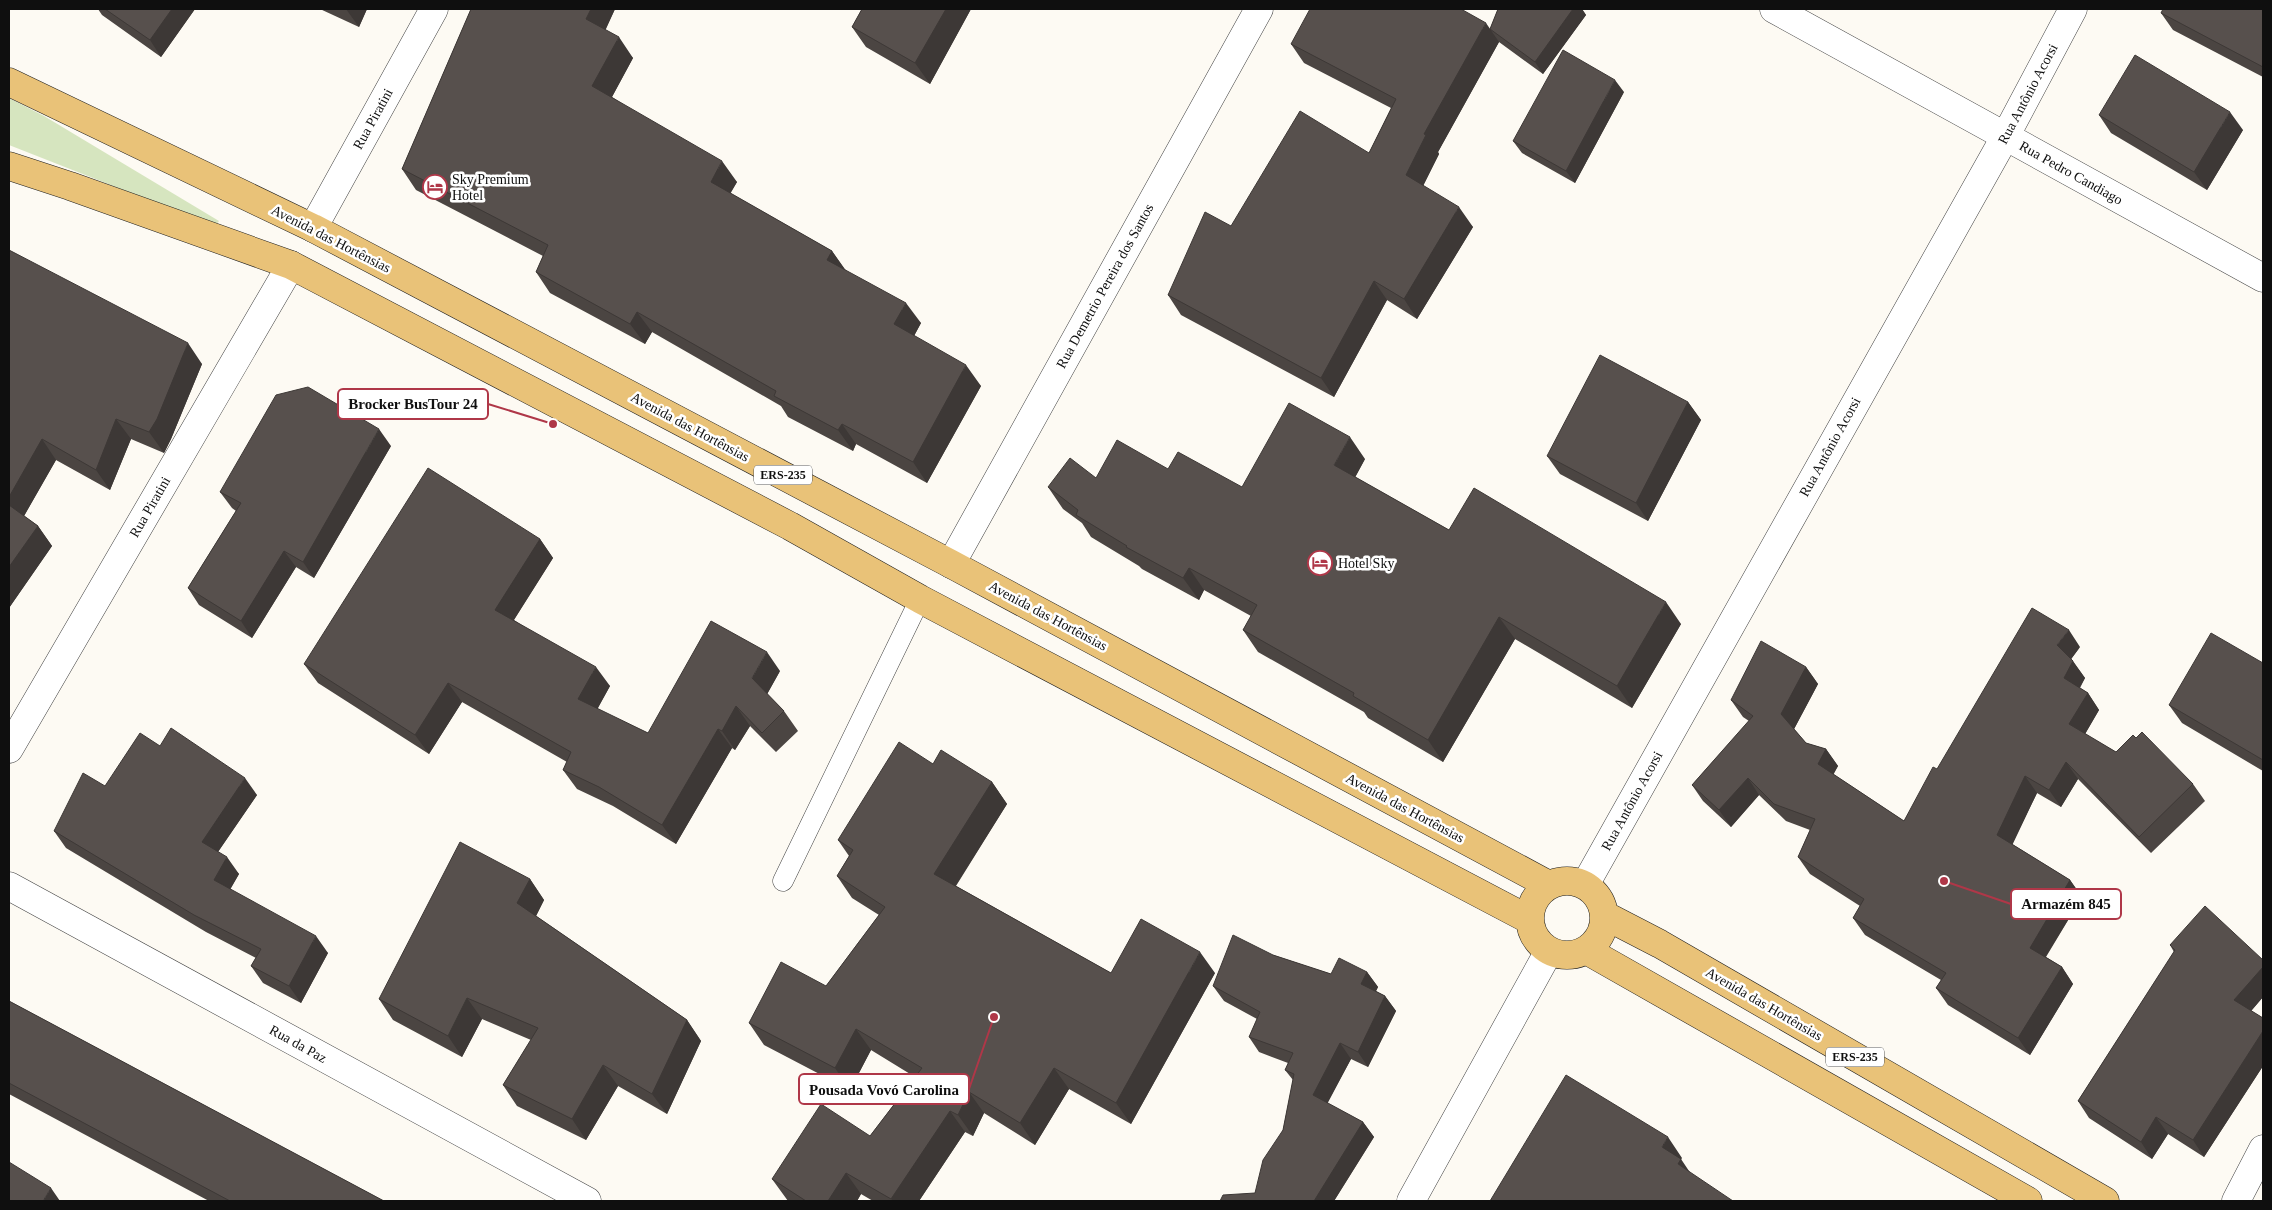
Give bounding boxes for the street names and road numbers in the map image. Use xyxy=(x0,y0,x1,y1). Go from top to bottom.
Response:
street label: Rua Antônio Acorsi xyxy=(1995,41,2061,147)
street label: Rua Piratini xyxy=(350,86,396,152)
street label: Rua Pedro Candiago xyxy=(2017,138,2125,208)
street label: Rua Demetrio Pereira dos Santos xyxy=(1053,201,1157,371)
street label: Avenida das Hortênsias xyxy=(269,202,393,276)
street label: Avenida das Hortênsias xyxy=(628,389,752,465)
street label: Rua Antônio Acorsi xyxy=(1796,395,1864,499)
road number: ERS-235 xyxy=(754,466,812,484)
street label: Rua Piratini xyxy=(127,474,173,540)
street label: Avenida das Hortênsias xyxy=(986,578,1110,654)
street label: Rua Antônio Acorsi xyxy=(1598,749,1666,853)
street label: Avenida das Hortênsias xyxy=(1343,770,1467,846)
street label: Avenida das Hortênsias xyxy=(1703,965,1825,1043)
street label: Rua da Paz xyxy=(267,1022,329,1066)
road number: ERS-235 xyxy=(1826,1048,1884,1066)

